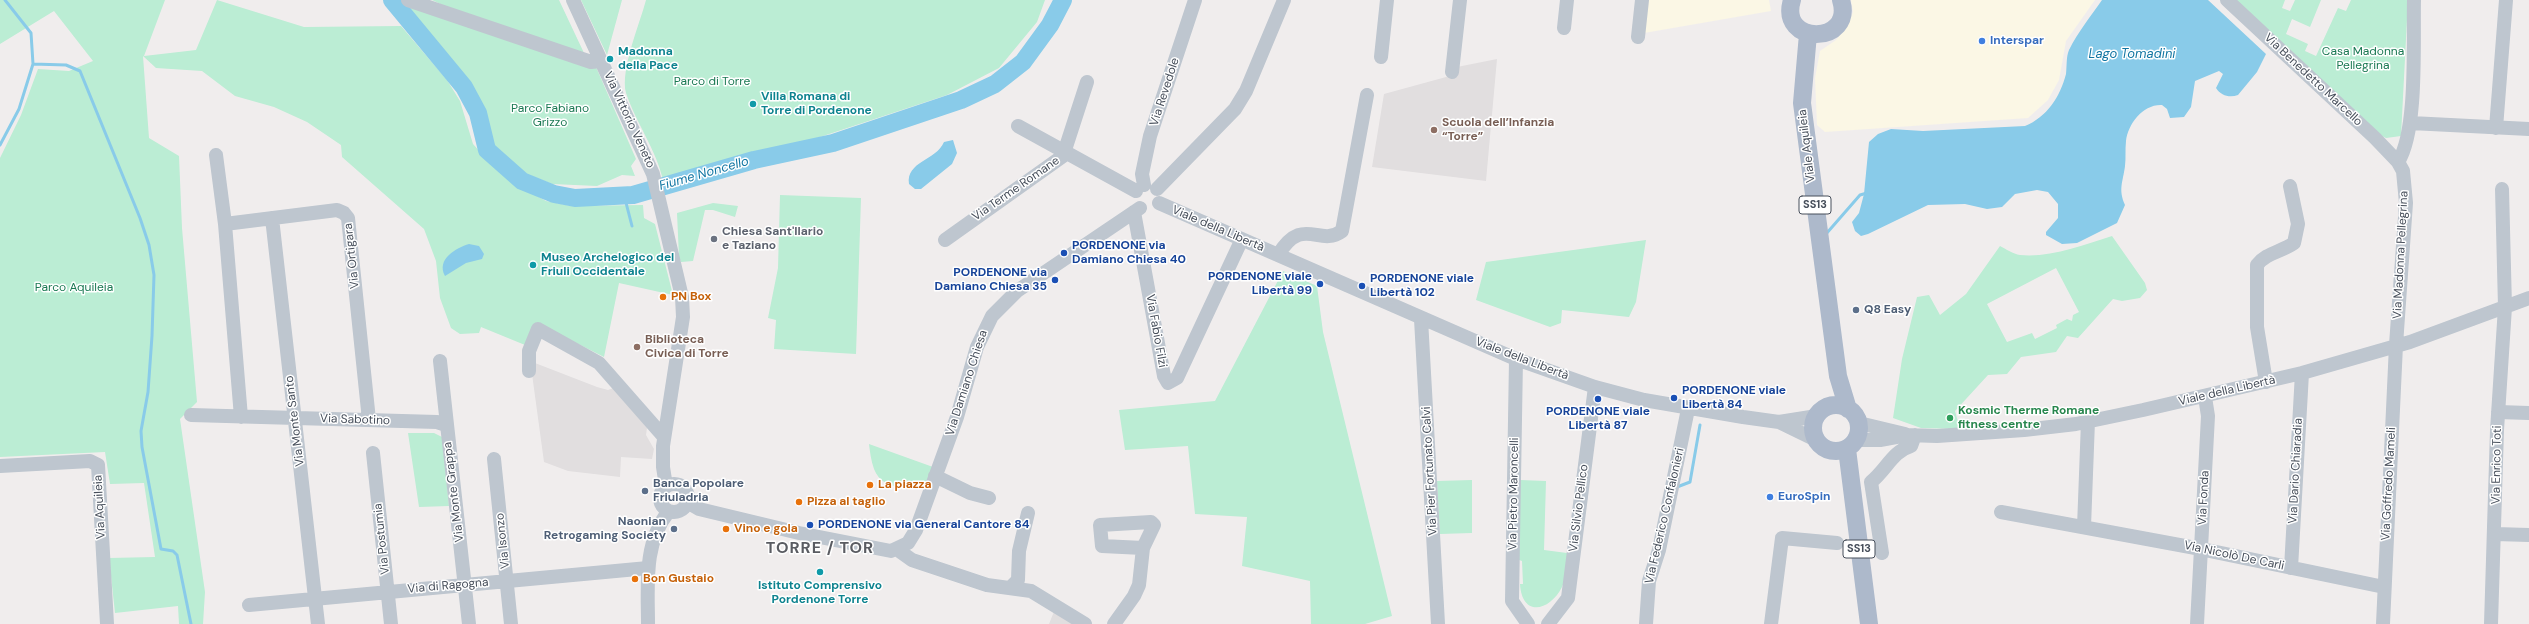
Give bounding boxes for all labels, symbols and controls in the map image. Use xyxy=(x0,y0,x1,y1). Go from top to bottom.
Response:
street label: Via Benedetto Marcello xyxy=(2261,31,2365,129)
place label: Interspar xyxy=(1990,34,2044,48)
marker: Interspar xyxy=(1977,36,1987,46)
place label: Madonna della Pace xyxy=(618,45,678,73)
park label: Casa Madonna Pellegrina xyxy=(2322,45,2404,73)
water label: Lago Tomadini xyxy=(2089,47,2175,63)
marker: Madonna della Pace xyxy=(605,54,615,64)
street label: Via Revedole xyxy=(1147,56,1183,128)
street label: Via Vittorio Veneto xyxy=(600,69,658,171)
park label: Parco di Torre xyxy=(674,75,750,89)
place label: Villa Romana di Torre di Pordenone xyxy=(761,90,872,118)
marker: Villa Romana di Torre di Pordenone xyxy=(748,99,758,109)
park label: Parco Fabiano Grizzo xyxy=(511,102,589,130)
street label: Viale Aquileia xyxy=(1795,108,1819,184)
place label: Scuola dell’Infanzia “Torre” xyxy=(1442,116,1554,144)
marker: Scuola dell’Infanzia “Torre” xyxy=(1429,125,1439,135)
water label: Fiume Noncello xyxy=(657,154,751,194)
street label: Via Terme Romane xyxy=(970,154,1062,224)
street label: Via Madonna Pellegrina xyxy=(2390,191,2412,319)
road number: SS13 xyxy=(1799,196,1831,214)
street label: Viale della Libertà xyxy=(1170,203,1266,255)
street label: Via Ortigara xyxy=(341,222,363,290)
place label: Chiesa Sant'Ilario e Taziano xyxy=(722,225,823,253)
marker: Chiesa Sant'Ilario e Taziano xyxy=(709,234,719,244)
place label: PORDENONE via Damiano Chiesa 40 xyxy=(1072,239,1186,267)
marker: PORDENONE via Damiano Chiesa 40 xyxy=(1059,248,1069,258)
place label: Museo Archelogico del Friuli Occidentale xyxy=(541,251,674,279)
marker: Museo Archelogico del Friuli Occidentale xyxy=(528,260,538,270)
place label: PORDENONE via Damiano Chiesa 35 xyxy=(935,266,1047,294)
place label: PORDENONE viale Libertà 99 xyxy=(1208,270,1312,298)
place label: PORDENONE viale Libertà 102 xyxy=(1370,272,1474,300)
marker: PORDENONE via Damiano Chiesa 35 xyxy=(1050,275,1060,285)
marker: PORDENONE viale Libertà 99 xyxy=(1315,279,1325,289)
park label: Parco Aquileia xyxy=(35,281,113,295)
marker: PORDENONE viale Libertà 102 xyxy=(1357,281,1367,291)
place label: PN Box xyxy=(671,290,711,304)
marker: PN Box xyxy=(658,292,668,302)
street label: Via Fabio Filzi xyxy=(1142,293,1170,369)
place label: Q8 Easy xyxy=(1864,303,1911,317)
marker: Q8 Easy xyxy=(1851,305,1861,315)
street label: Via Damiano Chiesa xyxy=(943,328,991,438)
place label: Biblioteca Civica di Torre xyxy=(645,333,729,361)
street label: Viale della Libertà xyxy=(1473,335,1571,383)
marker: Biblioteca Civica di Torre xyxy=(632,342,642,352)
street label: Viale della Libertà xyxy=(2177,373,2277,409)
street label: Via Monte Santo xyxy=(282,375,308,467)
place label: PORDENONE viale Libertà 84 xyxy=(1682,384,1786,412)
marker: PORDENONE viale Libertà 84 xyxy=(1669,393,1679,403)
marker: PORDENONE viale Libertà 87 xyxy=(1593,394,1603,404)
place label: Kosmic Therme Romane fitness centre xyxy=(1958,404,2099,432)
place label: PORDENONE viale Libertà 87 xyxy=(1546,405,1650,433)
street label: Via Pier Fortunato Calvi xyxy=(1419,406,1441,536)
street label: Via Sabotino xyxy=(320,412,390,428)
marker: Kosmic Therme Romane fitness centre xyxy=(1945,413,1955,423)
street label: Via Dario Chiaradia xyxy=(2286,418,2306,524)
street label: Via Enrico Toti xyxy=(2489,425,2505,505)
street label: Via Goffredo Mameli xyxy=(2379,427,2399,541)
street label: Via Pietro Maroncelli xyxy=(1506,437,1522,551)
street label: Via Monte Grappa xyxy=(441,441,467,543)
street label: Via Federico Confalonieri xyxy=(1642,447,1688,585)
street label: Via Silvio Pellico xyxy=(1566,463,1592,553)
street label: Via Fonda xyxy=(2195,470,2213,526)
street label: Via Aquileia xyxy=(91,474,109,540)
place label: Banca Popolare Friuladria xyxy=(653,477,744,505)
place label: La piazza xyxy=(878,478,932,492)
marker: La piazza xyxy=(865,480,875,490)
marker: Banca Popolare Friuladria xyxy=(640,486,650,496)
place label: EuroSpin xyxy=(1778,490,1830,504)
marker: EuroSpin xyxy=(1765,492,1775,502)
place label: Pizza al taglio xyxy=(807,495,886,509)
marker: Pizza al taglio xyxy=(794,497,804,507)
street label: Via Postumia xyxy=(371,503,393,575)
street label: Via Isonzo xyxy=(493,512,513,570)
place label: Naonian Retrogaming Society xyxy=(544,515,666,543)
place label: PORDENONE via General Cantore 84 xyxy=(818,518,1030,532)
marker: PORDENONE via General Cantore 84 xyxy=(805,520,815,530)
place label: Vino e gola xyxy=(734,522,798,536)
marker: Naonian Retrogaming Society xyxy=(669,524,679,534)
marker: Vino e gola xyxy=(721,524,731,534)
street label: Via Nicolò De Carli xyxy=(2183,538,2285,574)
district label: TORRE / TOR xyxy=(766,539,874,559)
road number: SS13 xyxy=(1843,540,1875,558)
marker: Istituto Comprensivo Pordenone Torre xyxy=(815,567,825,577)
place label: Bon Gustaio xyxy=(643,572,714,586)
marker: Bon Gustaio xyxy=(630,574,640,584)
street label: Via di Ragogna xyxy=(407,575,489,597)
place label: Istituto Comprensivo Pordenone Torre xyxy=(758,579,882,607)

